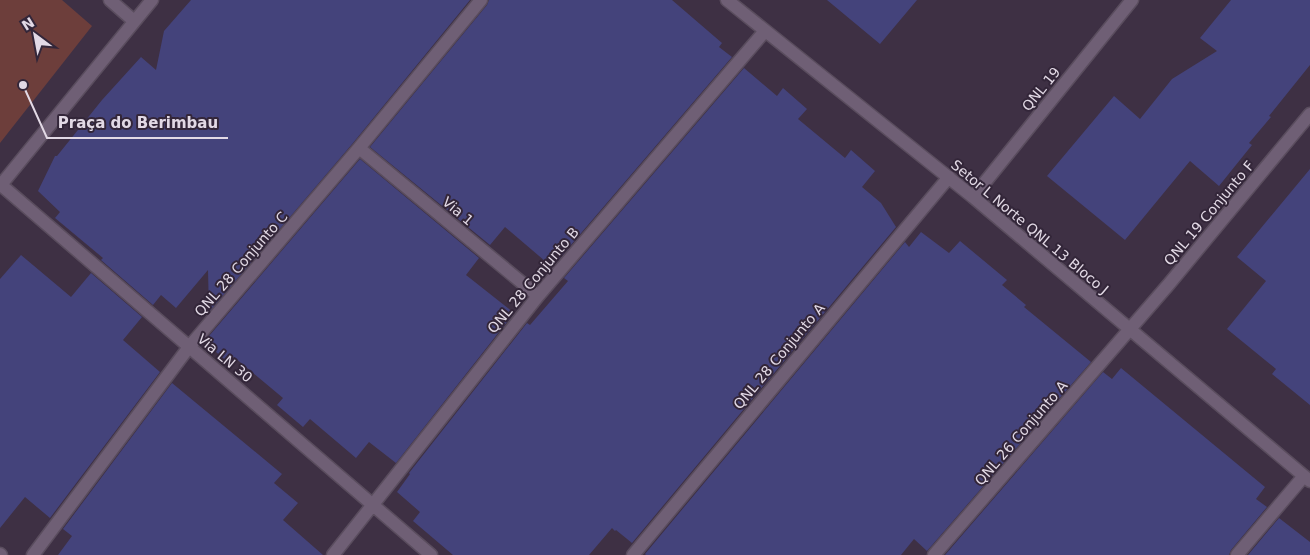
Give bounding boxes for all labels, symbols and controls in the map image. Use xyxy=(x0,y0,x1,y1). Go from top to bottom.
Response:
north arrow xyxy=(10,10,60,60)
text: N xyxy=(19,14,37,34)
street label: QNL 19 xyxy=(1019,64,1063,114)
callout: Praça do Berimbau xyxy=(47,108,228,138)
text: Praça do Berimbau xyxy=(58,114,218,132)
street label: Setor L Norte QNL 13 Bloco J xyxy=(948,157,1112,297)
street label: QNL 19 Conjunto F xyxy=(1161,158,1257,268)
street label: Via 1 xyxy=(439,194,477,228)
street label: QNL 28 Conjunto C xyxy=(191,208,291,319)
street label: QNL 28 Conjunto B xyxy=(484,224,582,336)
street label: QNL 28 Conjunto A xyxy=(730,300,828,412)
street label: Via LN 30 xyxy=(194,330,256,386)
street label: QNL 26 Conjunto A xyxy=(971,377,1071,488)

